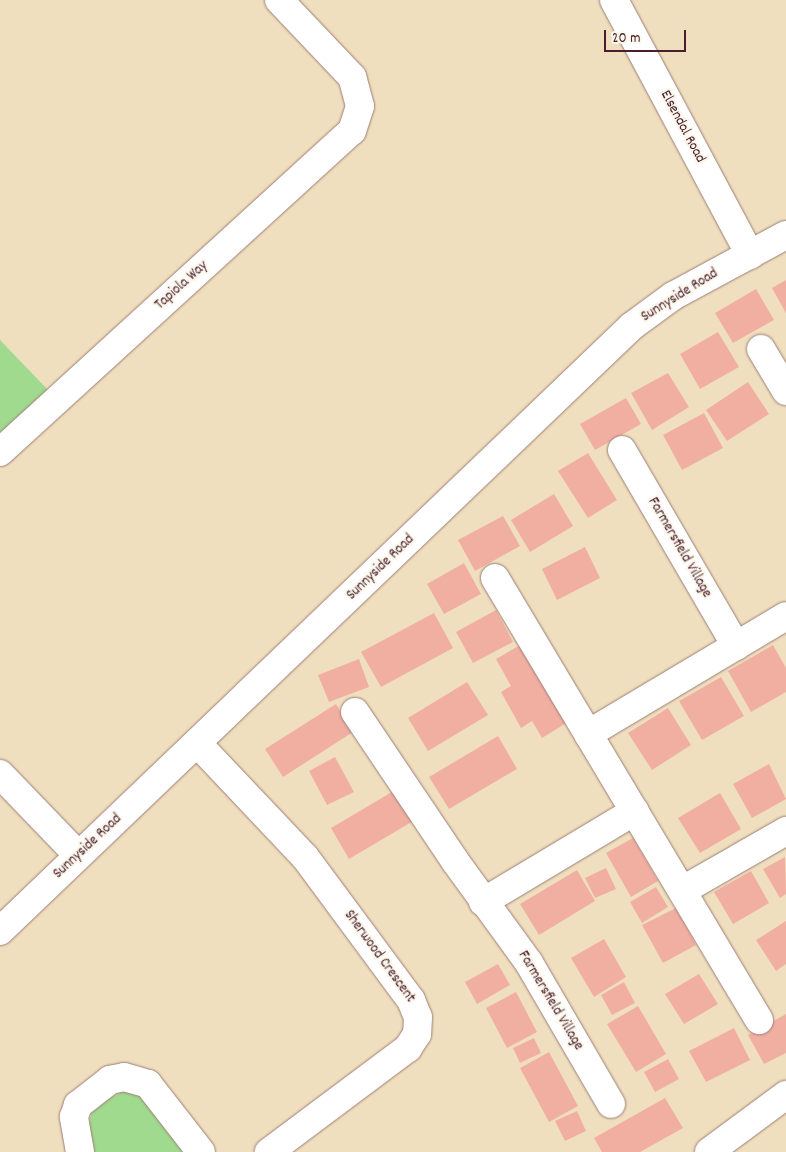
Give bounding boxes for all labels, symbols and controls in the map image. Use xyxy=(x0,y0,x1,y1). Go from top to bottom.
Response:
scale bar xyxy=(606,20,688,52)
text: 20 m xyxy=(612,28,640,50)
street label: Elsendal Road xyxy=(655,88,709,166)
street label: Tapiola Way xyxy=(152,258,212,314)
street label: Sunnyside Road xyxy=(638,265,722,327)
street label: Farmersfield Village xyxy=(643,495,715,601)
street label: Sunnyside Road xyxy=(343,531,419,605)
street label: Sunnyside Road xyxy=(50,811,126,883)
street label: Sherwood Crescent xyxy=(339,907,419,1007)
street label: Farmersfield Village xyxy=(513,948,587,1054)

